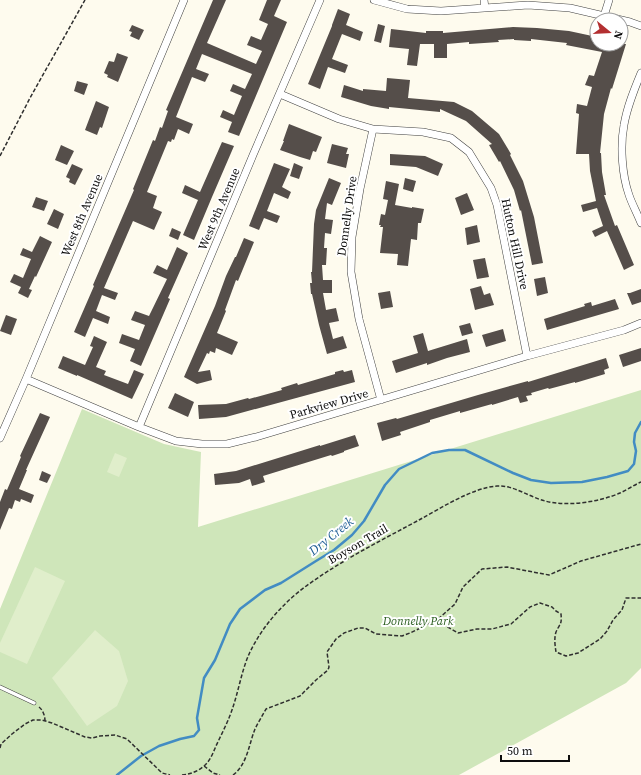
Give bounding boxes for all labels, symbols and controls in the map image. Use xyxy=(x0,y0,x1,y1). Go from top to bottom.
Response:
north arrow xyxy=(589,12,629,52)
text: N xyxy=(610,29,626,41)
street label: West 9th Avenue xyxy=(194,165,244,253)
street label: West 8th Avenue xyxy=(57,171,107,259)
street label: Donnelly Drive xyxy=(333,175,361,257)
street label: Hutton Hill Drive xyxy=(498,197,532,291)
street label: Parkview Drive xyxy=(288,385,370,423)
water label: Dry Creek xyxy=(304,512,358,560)
street label: Boyson Trail xyxy=(325,520,391,568)
park label: Donnelly Park xyxy=(382,613,454,629)
scale bar xyxy=(501,737,569,763)
text: 50 m xyxy=(507,743,533,759)

